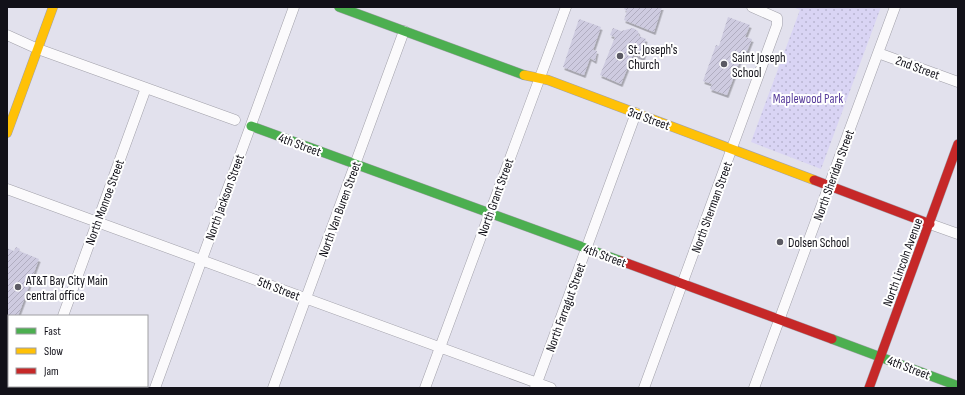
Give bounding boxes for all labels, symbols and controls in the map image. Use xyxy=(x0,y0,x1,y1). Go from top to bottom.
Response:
place label: St. Joseph's Church xyxy=(628,42,678,73)
place label: Saint Joseph School xyxy=(732,50,786,81)
marker: St. Joseph's Church xyxy=(615,51,625,61)
street label: 2nd Street xyxy=(893,53,942,83)
marker: Saint Joseph School xyxy=(719,59,729,69)
park label: Maplewood Park xyxy=(773,91,843,107)
street label: 3rd Street xyxy=(625,104,672,134)
street label: North Sheridan Street xyxy=(810,128,858,223)
street label: 4th Street xyxy=(276,130,323,160)
street label: North Jackson Street xyxy=(202,152,248,243)
street label: North Grant Street xyxy=(474,156,517,238)
street label: North Monroe Street xyxy=(82,157,128,247)
street label: North Van Buren Street xyxy=(315,159,365,259)
street label: North Sherman Street xyxy=(688,159,736,255)
street label: North Lincoln Avenue xyxy=(880,216,926,309)
place label: Dolsen School xyxy=(788,235,849,251)
marker: Dolsen School xyxy=(775,237,785,247)
street label: 4th Street xyxy=(581,241,628,271)
street label: North Farragut Street xyxy=(542,261,589,354)
place label: AT&T Bay City Main central office xyxy=(25,273,108,304)
street label: 5th Street xyxy=(255,274,302,304)
marker: AT&T Bay City Main central office xyxy=(13,282,23,292)
legend xyxy=(8,315,148,387)
text: Fast xyxy=(44,324,61,339)
text: Slow xyxy=(44,344,63,359)
street label: 4th Street xyxy=(885,352,932,383)
text: Jam xyxy=(43,364,59,379)

